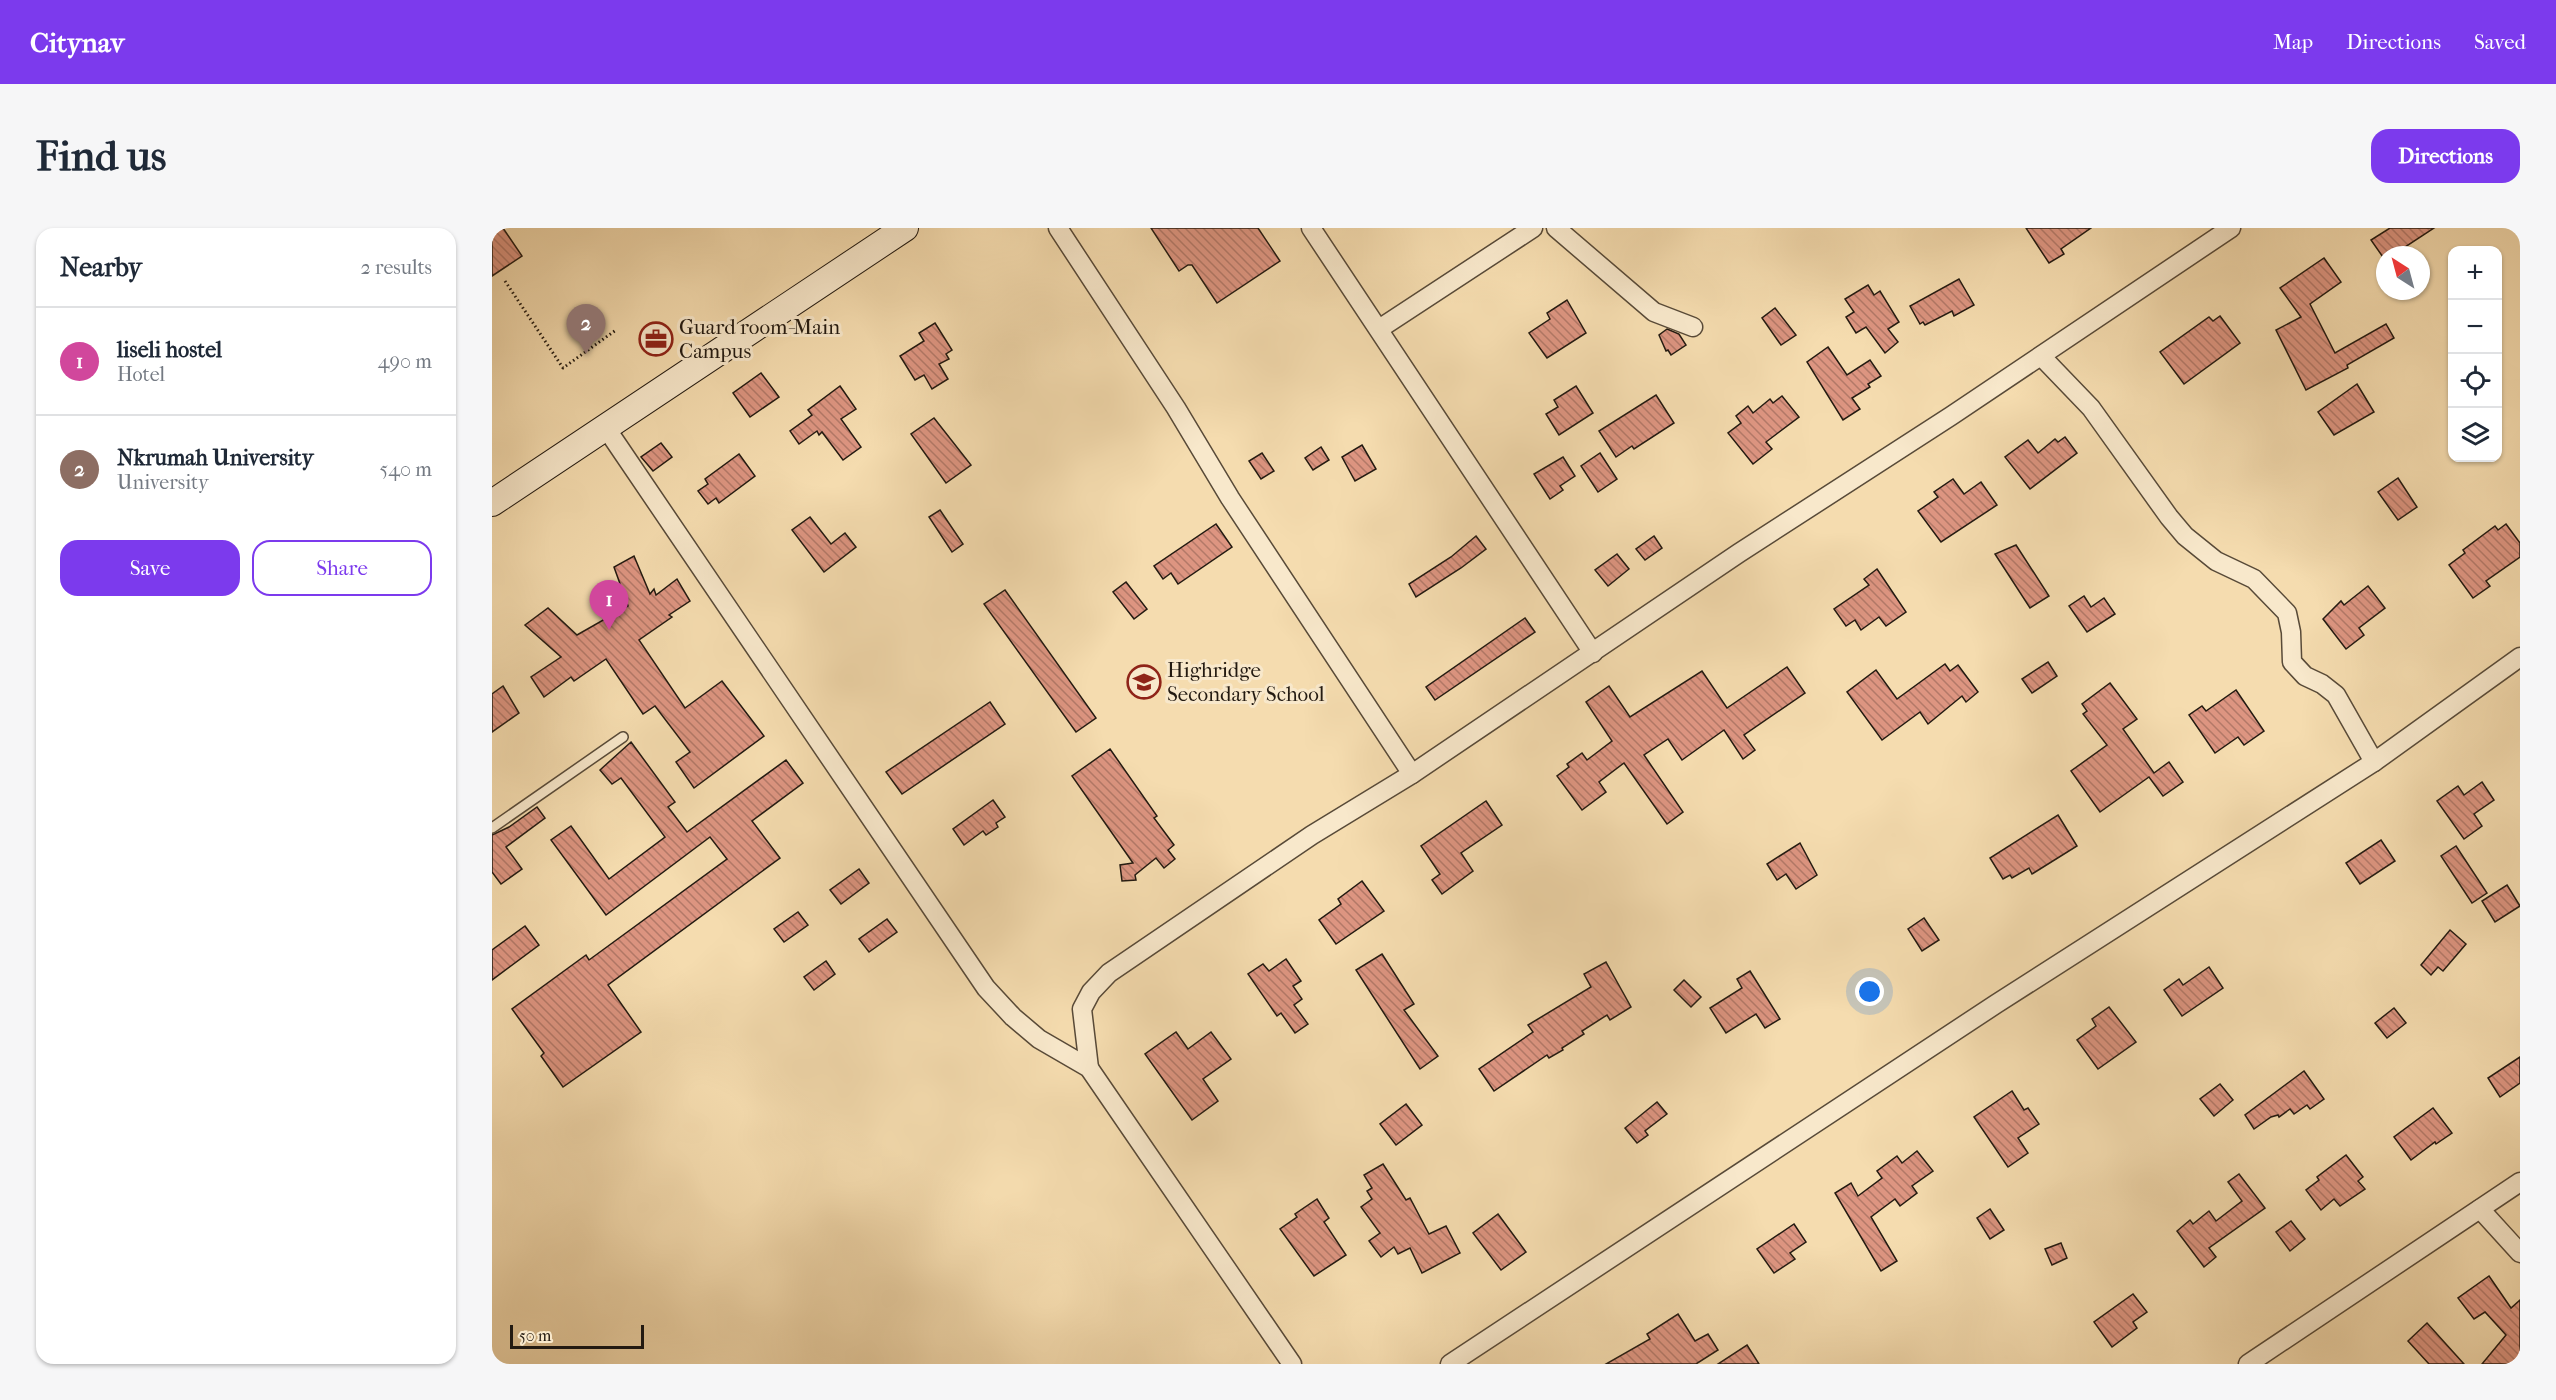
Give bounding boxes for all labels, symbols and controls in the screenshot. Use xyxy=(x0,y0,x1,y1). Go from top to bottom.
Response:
text: Citynav xyxy=(30,26,124,59)
text: Map xyxy=(2273,30,2313,54)
text: Directions xyxy=(2346,30,2441,54)
text: Saved xyxy=(2474,30,2526,54)
button: Directions xyxy=(2371,129,2520,183)
text: Find us xyxy=(36,132,166,181)
north arrow xyxy=(2376,246,2430,300)
map controls xyxy=(2448,246,2502,462)
button: + xyxy=(2448,246,2502,300)
text: Nearby xyxy=(60,252,142,283)
text: 2 results xyxy=(361,256,432,279)
button: − xyxy=(2448,300,2502,354)
pin: 2 xyxy=(566,304,605,354)
place label: Guard room-Main Campus xyxy=(679,315,840,363)
office icon: Guard room-Main Campus xyxy=(638,321,674,357)
text: liseli hostel xyxy=(117,337,222,363)
text: 1 xyxy=(76,350,83,373)
text: 490 m xyxy=(378,350,432,373)
button: locate xyxy=(2448,354,2502,408)
text: Hotel xyxy=(117,363,165,386)
button: layers xyxy=(2448,408,2502,462)
text: Nkrumah University xyxy=(117,445,313,471)
text: 2 xyxy=(74,458,85,481)
text: 540 m xyxy=(380,458,432,481)
text: University xyxy=(117,471,209,494)
button: Save xyxy=(60,540,240,596)
button: Share xyxy=(252,540,432,596)
pin: 1 xyxy=(590,580,628,630)
place label: Highridge Secondary School xyxy=(1167,658,1325,706)
school or university icon: Highridge Secondary School xyxy=(1126,664,1162,700)
your location xyxy=(1855,977,1884,1006)
scale bar xyxy=(510,1322,644,1350)
text: 50 m xyxy=(519,1326,551,1345)

